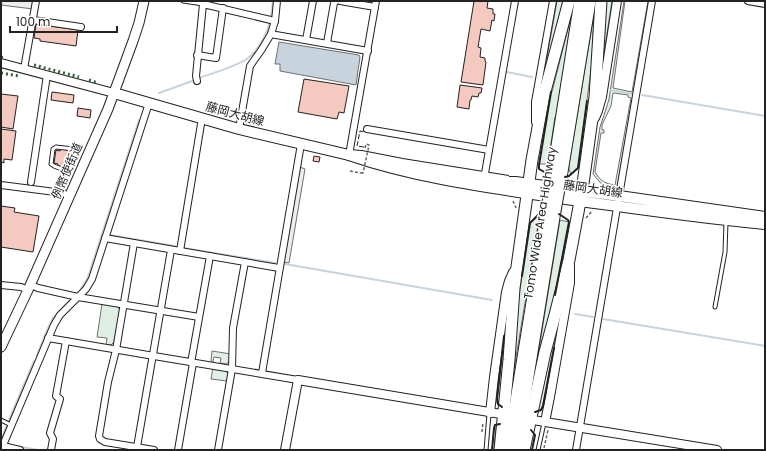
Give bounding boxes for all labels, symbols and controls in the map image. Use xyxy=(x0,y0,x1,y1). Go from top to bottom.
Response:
scale bar xyxy=(10,8,117,34)
text: 100 m xyxy=(16,13,50,30)
street label: 藤岡大胡線 xyxy=(204,98,266,129)
street label: 例幣使街道 xyxy=(47,140,86,202)
street label: Tomo Wide Area Highway xyxy=(519,145,560,300)
street label: 藤岡大胡線 xyxy=(562,176,624,201)

